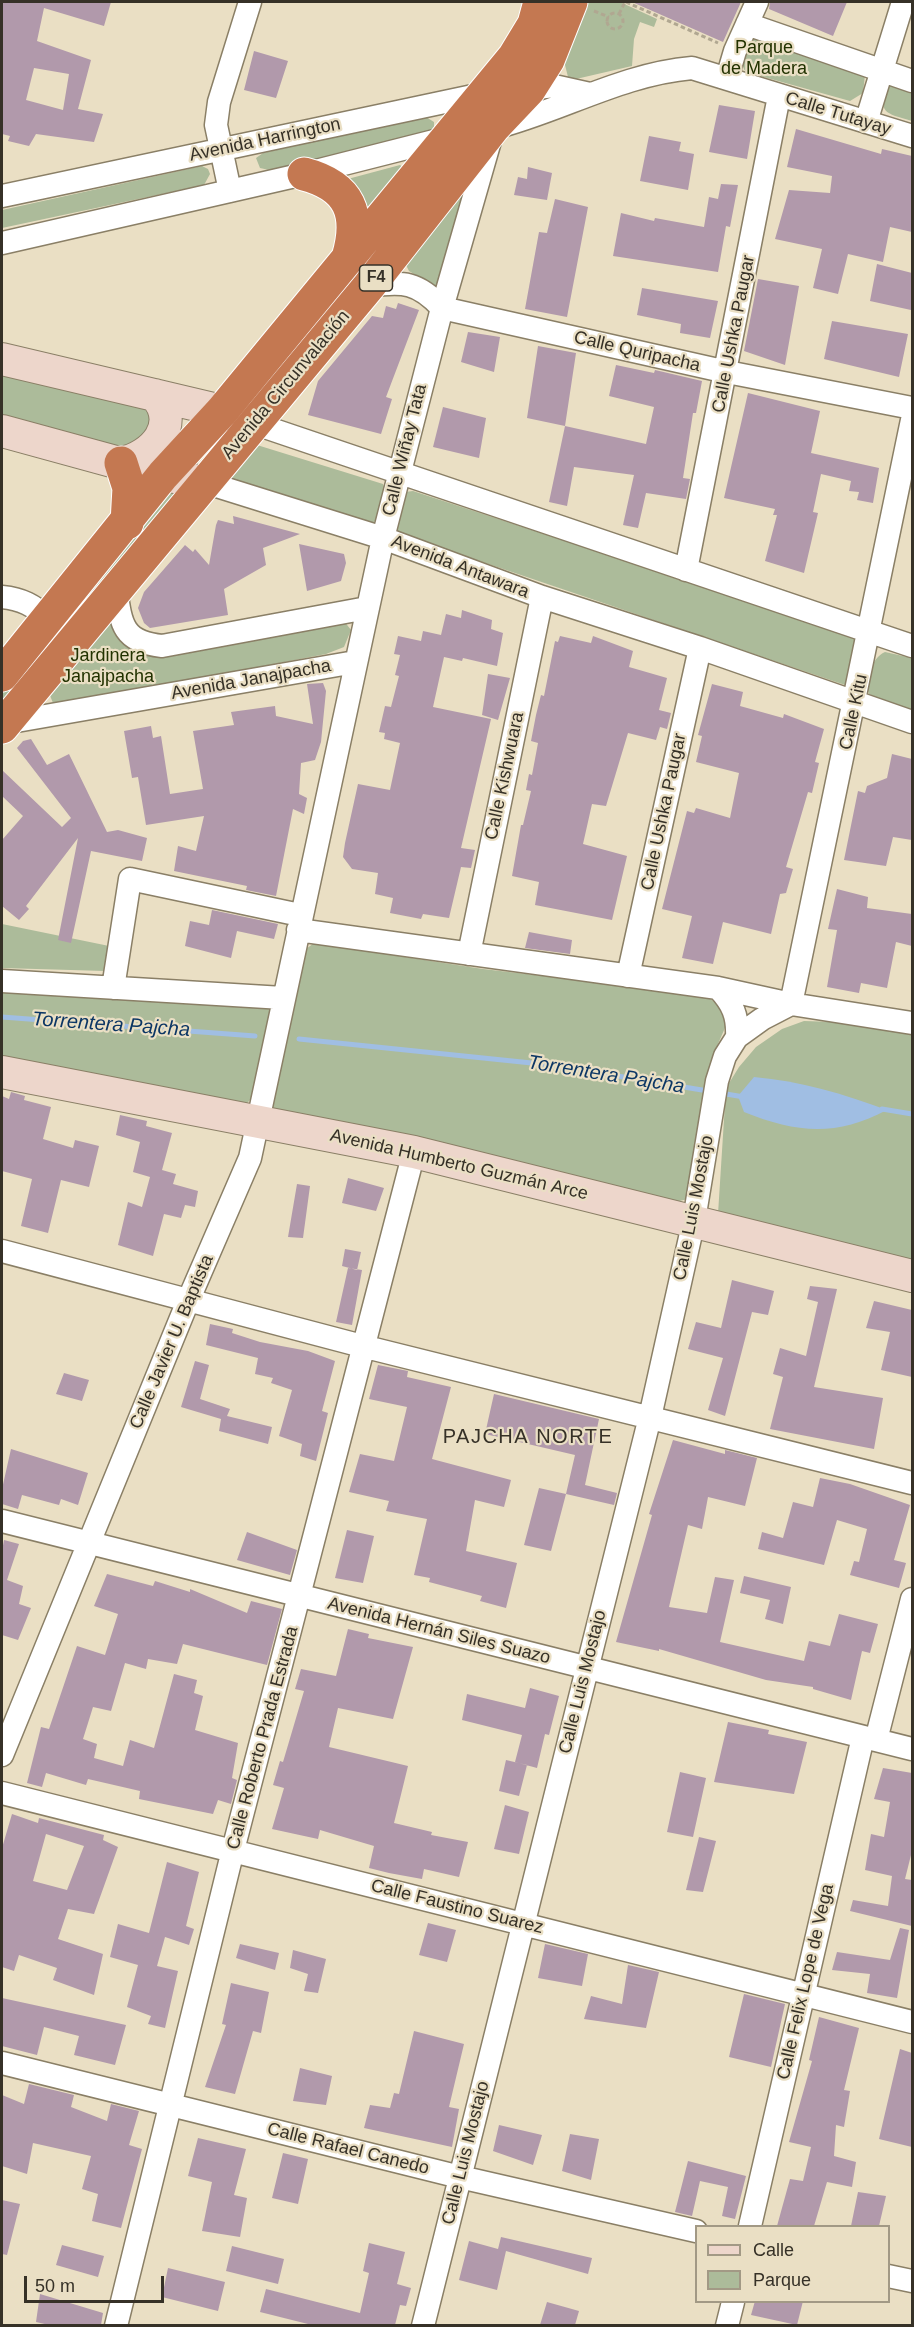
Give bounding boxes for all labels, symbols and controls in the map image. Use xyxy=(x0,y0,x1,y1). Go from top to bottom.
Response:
park label: Parque de Madera xyxy=(721,37,807,80)
street label: Calle Tutayay xyxy=(783,88,893,140)
street label: Avenida Harrington xyxy=(188,113,342,167)
street label: Calle Ushka Paugar xyxy=(708,253,760,415)
road number: F4 xyxy=(360,265,392,291)
street label: Avenida Circunvalación xyxy=(217,306,355,464)
street label: Calle Quripacha xyxy=(572,327,702,377)
street label: Calle Wiñay Tata xyxy=(378,382,432,518)
street label: Avenida Antawara xyxy=(388,531,532,603)
park label: Jardinera Janajpacha xyxy=(62,645,154,688)
street label: Avenida Janajpacha xyxy=(169,655,333,705)
street label: Calle Kitu xyxy=(835,672,873,752)
street label: Calle Kishwuara xyxy=(481,710,529,842)
street label: Calle Ushka Paugar xyxy=(637,731,691,893)
water label: Torrentera Pajcha xyxy=(31,1008,191,1042)
water label: Torrentera Pajcha xyxy=(526,1051,686,1099)
street label: Avenida Humberto Guzmán Arce xyxy=(328,1125,590,1205)
street label: Calle Luis Mostajo xyxy=(669,1134,719,1282)
street label: Calle Javier U. Baptista xyxy=(126,1252,218,1432)
district label: PAJCHA NORTE xyxy=(443,1425,613,1449)
street label: Avenida Hernán Siles Suazo xyxy=(325,1593,553,1669)
street label: Calle Luis Mostajo xyxy=(555,1608,611,1756)
street label: Calle Roberto Prada Estrada xyxy=(223,1624,303,1852)
street label: Calle Faustino Suarez xyxy=(368,1875,546,1939)
street label: Calle Felix Lope de Vega xyxy=(773,1882,839,2082)
street label: Calle Luis Mostajo xyxy=(438,2079,494,2227)
street label: Calle Rafael Canedo xyxy=(265,2118,431,2180)
legend xyxy=(695,2225,890,2303)
text: Calle xyxy=(753,2240,794,2260)
scale bar xyxy=(27,2264,166,2302)
text: Parque xyxy=(753,2270,811,2290)
text: 50 m xyxy=(35,2276,75,2296)

